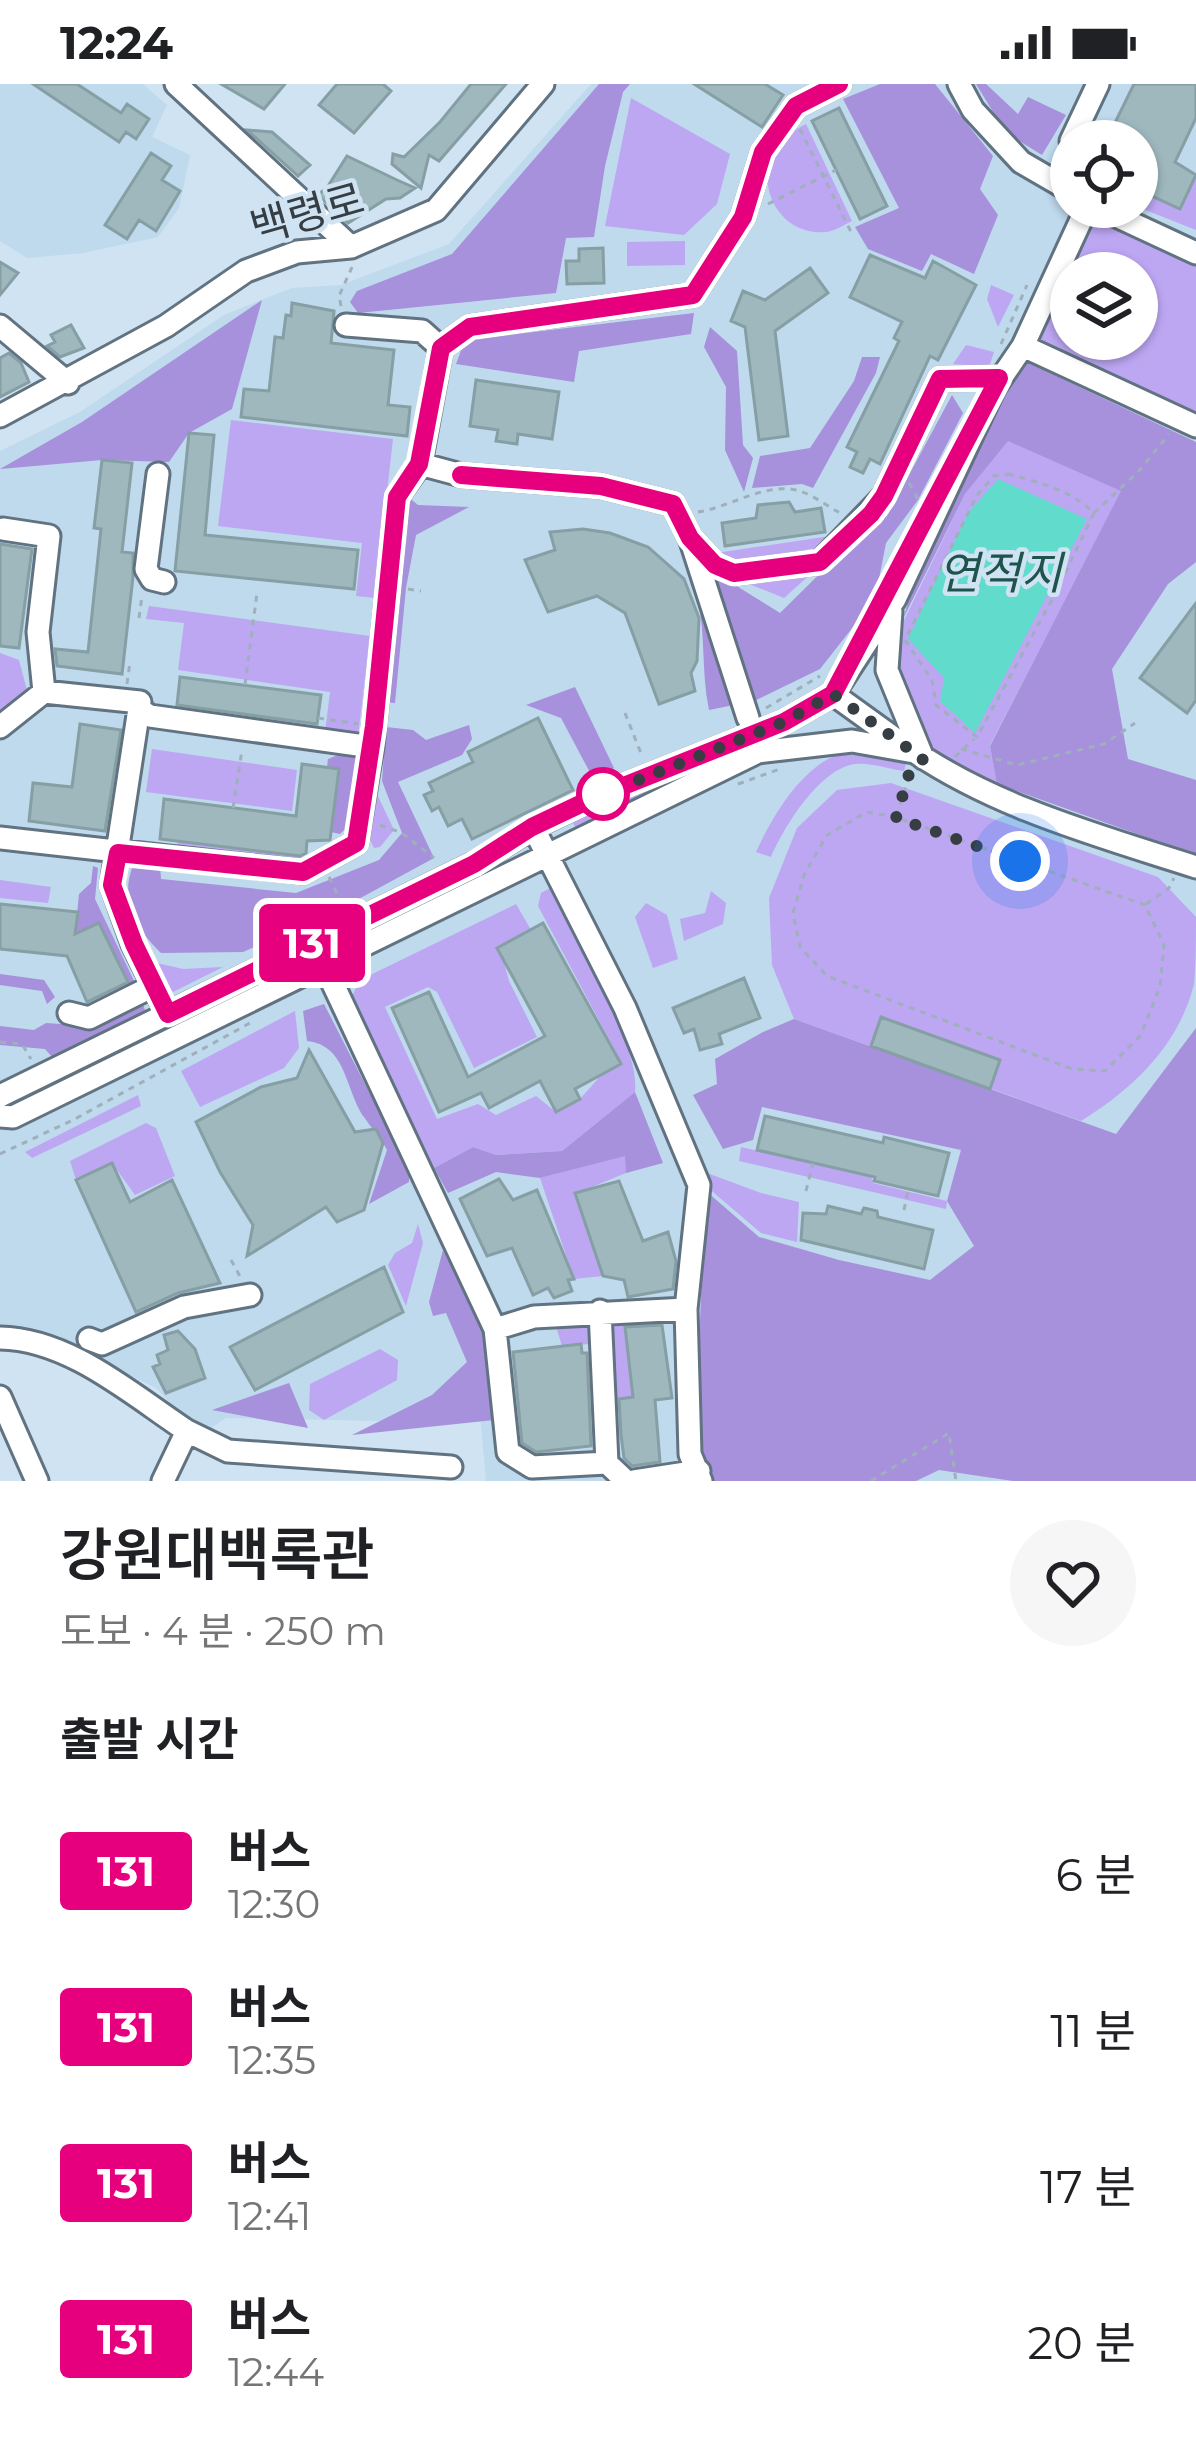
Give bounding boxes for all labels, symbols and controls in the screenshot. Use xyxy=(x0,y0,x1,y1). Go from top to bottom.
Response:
text: 12:24 xyxy=(60,15,173,70)
map controls xyxy=(1050,120,1158,360)
button: locate xyxy=(1050,120,1158,228)
street label: 백령로 xyxy=(244,172,370,254)
button: layers xyxy=(1050,252,1158,360)
water label: 연적지 xyxy=(938,545,1066,600)
unlabelled marker xyxy=(578,769,628,819)
your location xyxy=(990,831,1050,891)
line badge: 131 xyxy=(243,904,381,982)
text: 131 xyxy=(283,917,341,969)
text: 강원대백록관 xyxy=(60,1520,375,1589)
button: heart xyxy=(1010,1520,1136,1646)
text: 도보 · 4 분 · 250 m xyxy=(60,1607,386,1655)
text: 출발 시간 xyxy=(60,1711,238,1766)
text: 버스 xyxy=(228,1823,311,1878)
text: 131 xyxy=(97,1845,155,1897)
text: 6 분 xyxy=(1055,1847,1136,1902)
text: 12:30 xyxy=(228,1880,320,1928)
text: 버스 xyxy=(228,1979,311,2034)
text: 131 xyxy=(97,2001,155,2053)
text: 11 분 xyxy=(1050,2003,1136,2058)
text: 12:35 xyxy=(228,2036,316,2084)
text: 버스 xyxy=(228,2135,311,2190)
text: 131 xyxy=(97,2157,155,2209)
text: 17 분 xyxy=(1040,2159,1136,2214)
text: 12:41 xyxy=(228,2192,311,2240)
text: 버스 xyxy=(228,2291,311,2346)
text: 131 xyxy=(97,2313,155,2365)
text: 20 분 xyxy=(1028,2315,1136,2370)
text: 12:44 xyxy=(228,2348,324,2396)

